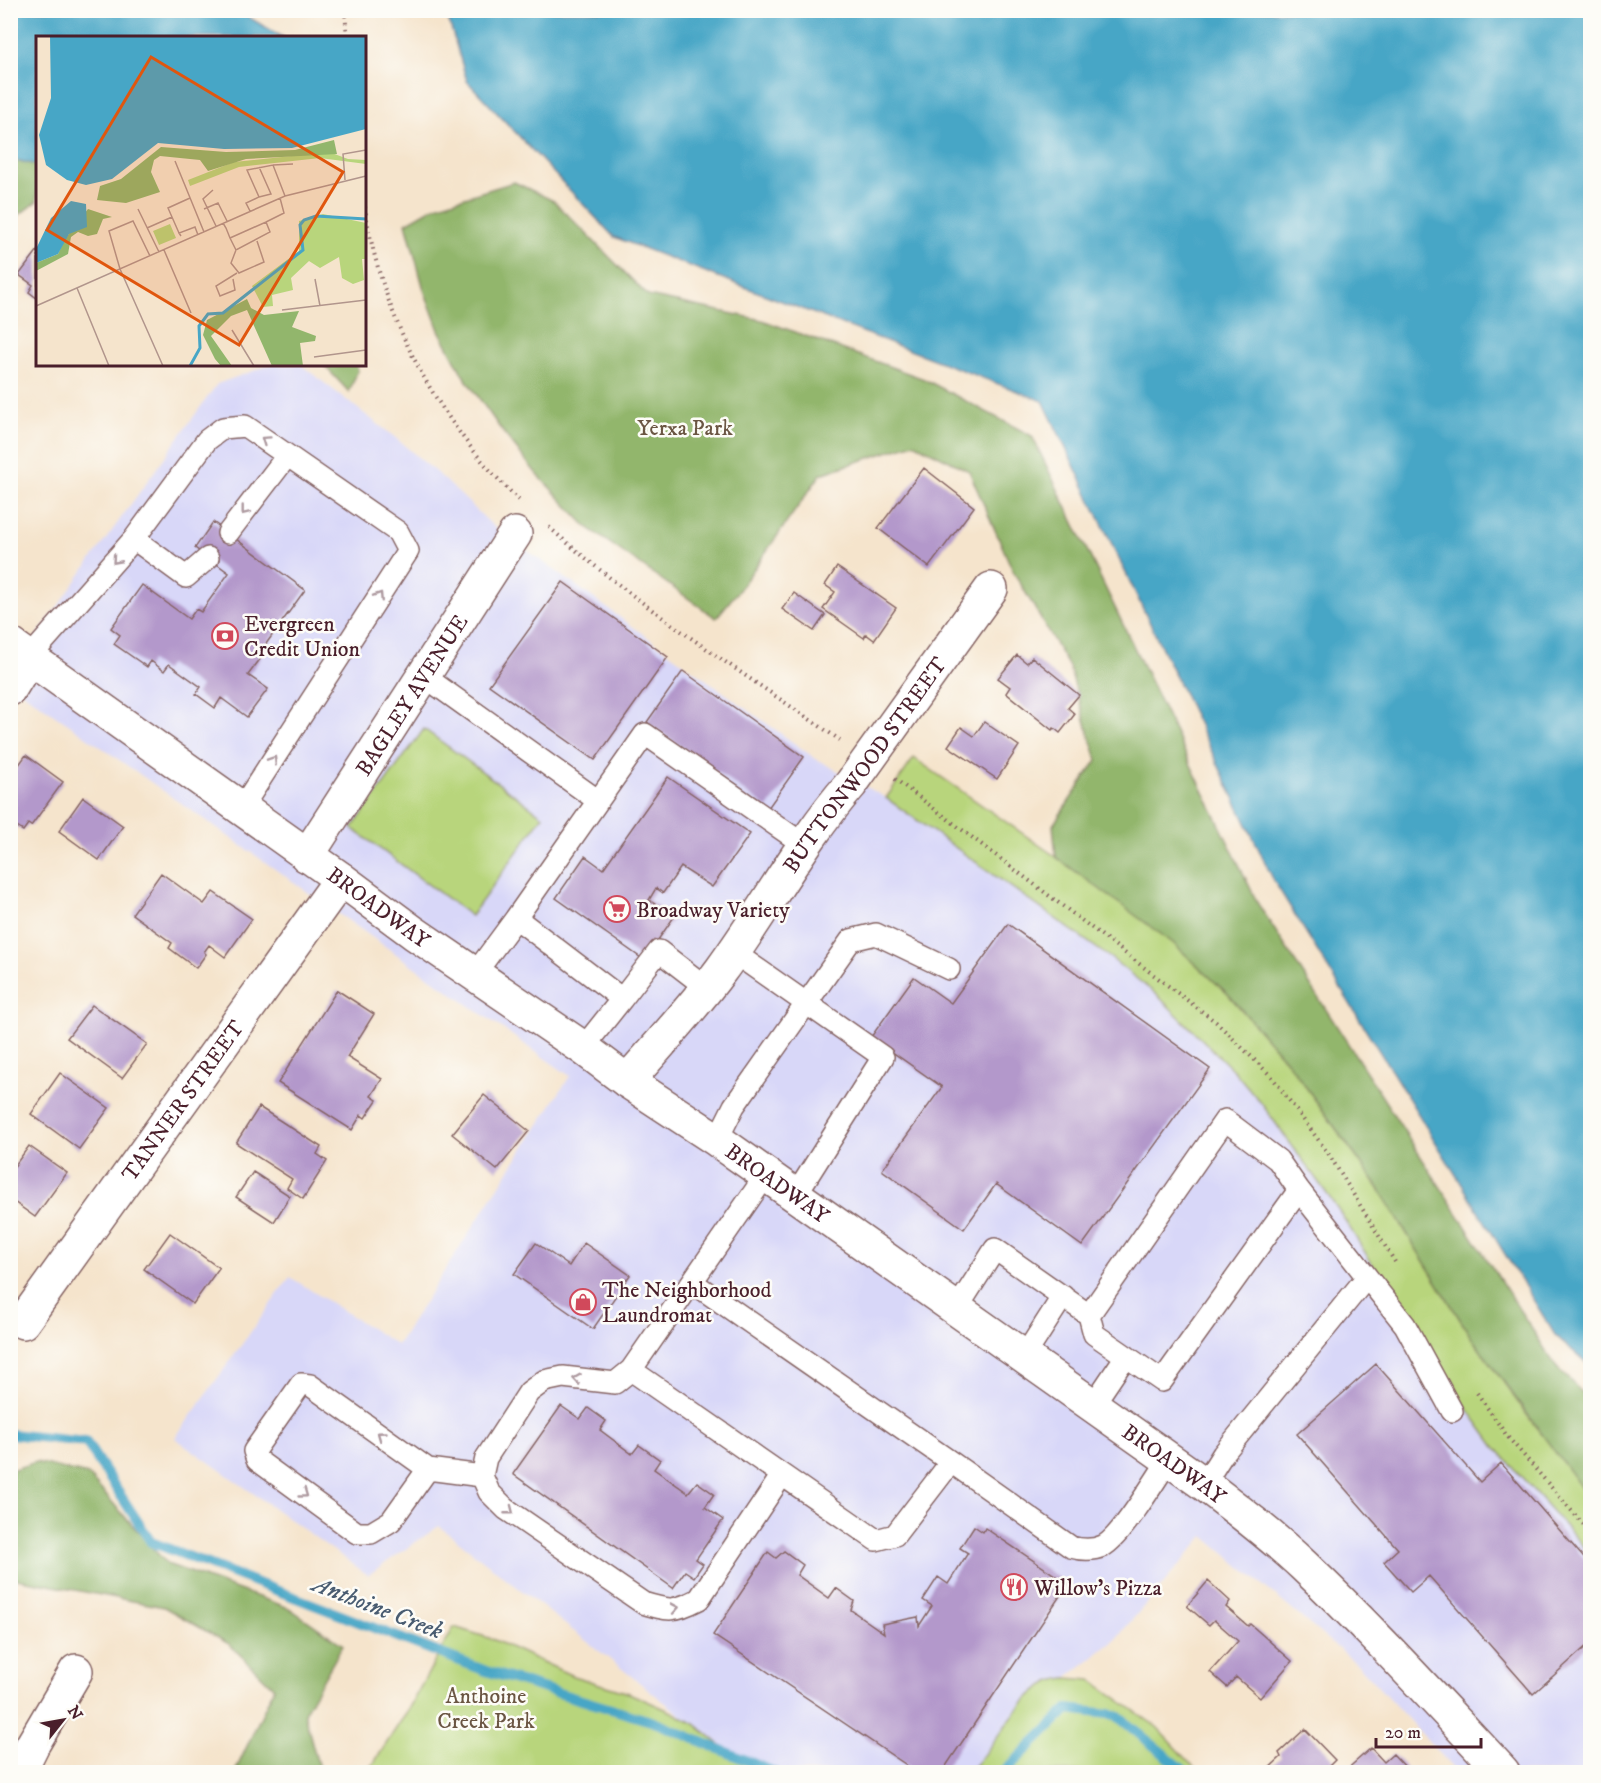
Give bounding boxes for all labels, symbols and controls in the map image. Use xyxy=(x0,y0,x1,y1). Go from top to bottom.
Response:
inset map xyxy=(36,36,366,366)
park label: Yerxa Park xyxy=(637,415,733,442)
one-way arrow xyxy=(260,436,271,447)
one-way arrow xyxy=(241,504,252,515)
one-way arrow xyxy=(112,553,123,564)
one-way arrow xyxy=(371,592,383,602)
street label: BAGLEY AVENUE xyxy=(350,610,474,781)
place label: Evergreen Credit Union xyxy=(244,611,361,663)
bank icon: Evergreen Credit Union xyxy=(210,621,240,651)
street label: BUTTONWOOD STREET xyxy=(778,652,953,878)
one-way arrow xyxy=(266,756,277,767)
street label: BROADWAY xyxy=(321,861,435,955)
supermarket icon: Broadway Variety xyxy=(602,894,632,924)
place label: Broadway Variety xyxy=(636,897,790,924)
street label: TANNER STREET xyxy=(117,1015,251,1187)
street label: BROADWAY xyxy=(720,1138,835,1231)
place label: The Neighborhood Laundromat xyxy=(602,1277,772,1329)
shop icon: The Neighborhood Laundromat xyxy=(568,1287,598,1317)
one-way arrow xyxy=(572,1373,581,1385)
street label: BROADWAY xyxy=(1117,1419,1232,1511)
one-way arrow xyxy=(376,1431,387,1442)
one-way arrow xyxy=(298,1487,309,1498)
one-way arrow xyxy=(503,1504,514,1515)
water label: Anthoine Creek xyxy=(306,1568,447,1646)
restaurant icon: Willow's Pizza xyxy=(999,1572,1029,1602)
place label: Willow's Pizza xyxy=(1033,1575,1163,1602)
one-way arrow xyxy=(670,1602,680,1615)
park label: Anthoine Creek Park xyxy=(437,1683,535,1735)
north arrow xyxy=(33,1690,93,1750)
text: N xyxy=(63,1702,87,1724)
scale bar xyxy=(1376,1711,1481,1749)
text: 20 m xyxy=(1385,1722,1421,1744)

